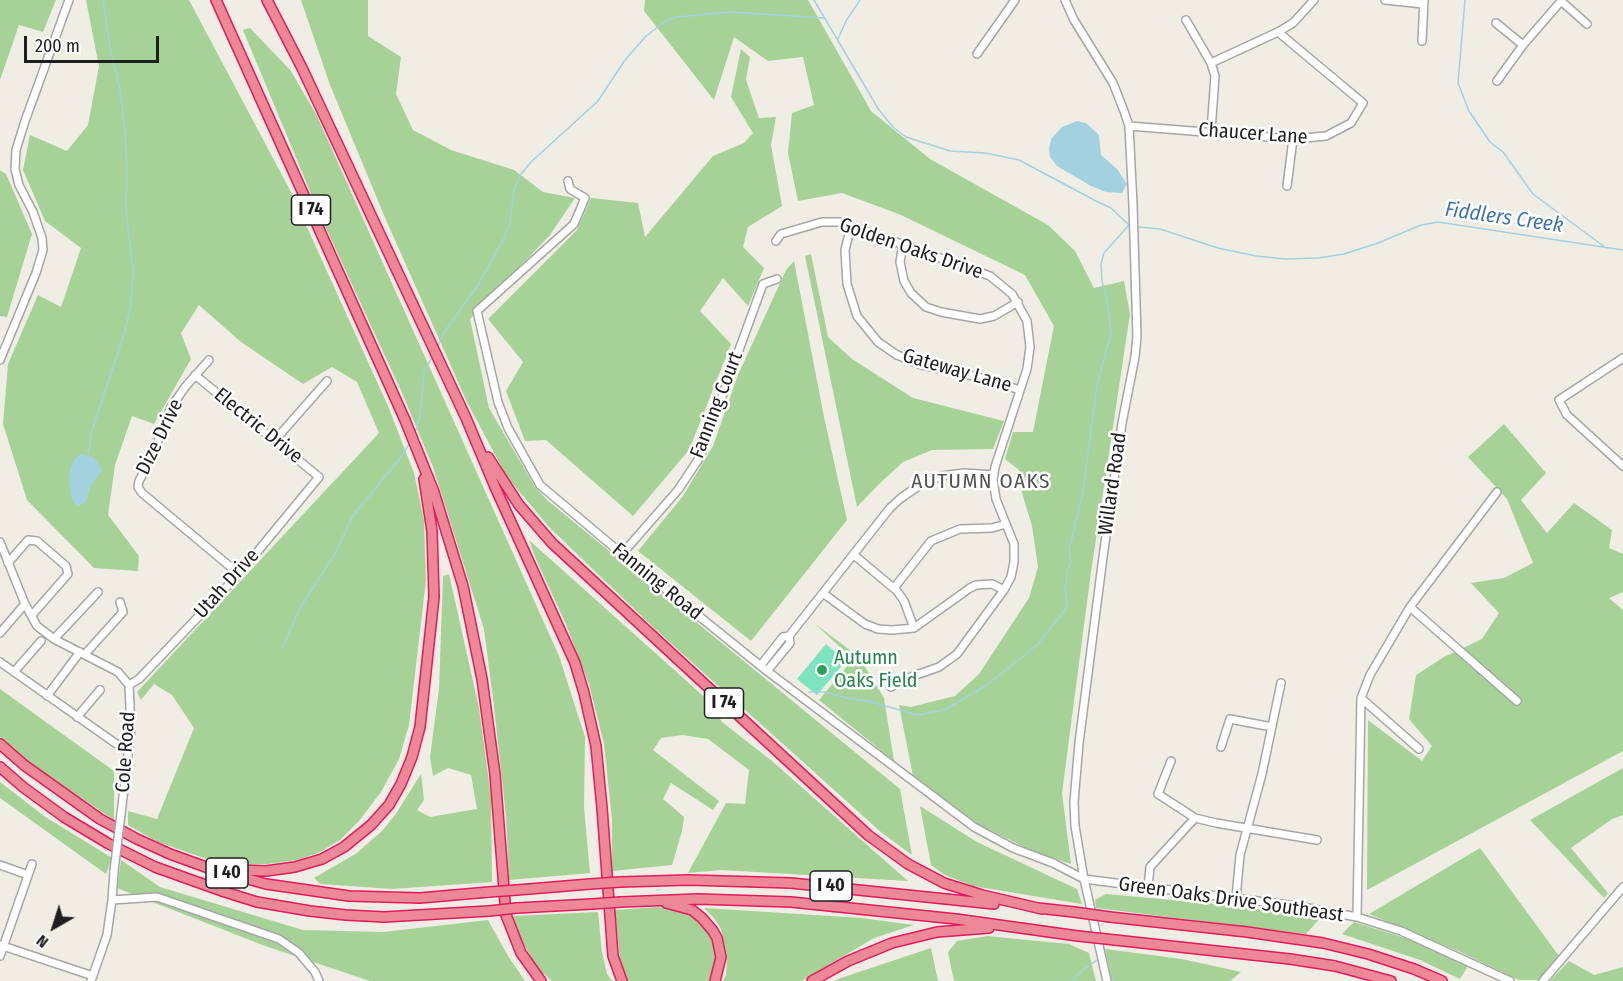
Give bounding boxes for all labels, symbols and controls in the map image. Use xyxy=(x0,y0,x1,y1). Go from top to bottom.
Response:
scale bar xyxy=(27,24,162,62)
text: 200 m xyxy=(35,35,80,57)
street label: Chaucer Lane xyxy=(1198,118,1308,150)
road number: I 74 xyxy=(292,195,330,225)
water label: Fiddlers Creek xyxy=(1443,197,1565,239)
street label: Golden Oaks Drive xyxy=(836,213,986,285)
street label: Gateway Lane xyxy=(900,344,1014,398)
street label: Fanning Court xyxy=(686,348,748,462)
street label: Electric Drive xyxy=(209,383,307,469)
street label: Dize Drive xyxy=(131,395,189,479)
street label: Willard Road xyxy=(1094,431,1132,537)
district label: AUTUMN OAKS xyxy=(911,469,1051,495)
street label: Fanning Road xyxy=(607,538,707,626)
street label: Utah Drive xyxy=(189,544,265,624)
place label: Autumn Oaks Field xyxy=(834,646,918,693)
marker: Autumn Oaks Field xyxy=(815,663,829,677)
road number: I 74 xyxy=(704,688,744,718)
street label: Cole Road xyxy=(111,711,141,793)
road number: I 40 xyxy=(206,858,248,888)
road number: I 40 xyxy=(810,871,852,901)
street label: Green Oaks Drive Southeast xyxy=(1117,872,1345,928)
north arrow xyxy=(24,897,84,957)
text: N xyxy=(33,931,52,952)

